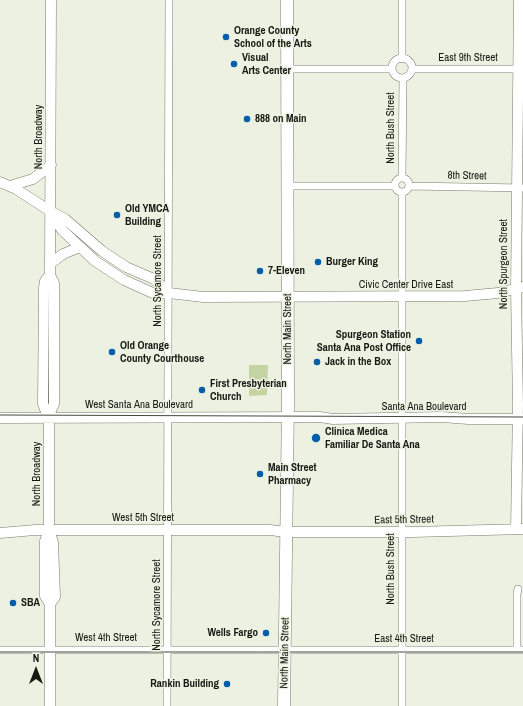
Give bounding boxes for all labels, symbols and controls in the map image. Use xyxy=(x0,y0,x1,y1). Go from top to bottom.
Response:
place label: Orange County School of the Arts xyxy=(234,24,312,50)
marker: Orange County School of the Arts xyxy=(221,32,231,42)
place label: Visual Arts Center xyxy=(242,51,291,77)
street label: East 9th Street xyxy=(438,51,498,65)
marker: Visual Arts Center xyxy=(229,59,239,69)
street label: North Bush Street xyxy=(384,92,398,164)
street label: North Broadway xyxy=(32,105,46,169)
place label: 888 on Main xyxy=(255,112,307,126)
marker: 888 on Main xyxy=(242,114,252,124)
street label: 8th Street xyxy=(447,169,487,183)
place label: Old YMCA Building xyxy=(125,202,169,228)
marker: Old YMCA Building xyxy=(112,210,122,220)
street label: North Spurgeon Street xyxy=(497,219,511,309)
street label: North Sycamore Street xyxy=(151,235,165,327)
place label: Burger King xyxy=(326,255,378,269)
marker: Burger King xyxy=(313,257,323,267)
place label: 7-Eleven xyxy=(268,264,305,278)
marker: 7-Eleven xyxy=(255,266,265,276)
street label: Civic Center Drive East xyxy=(359,278,453,292)
street label: North Main Street xyxy=(281,293,295,365)
place label: Spurgeon Station Santa Ana Post Office xyxy=(317,328,411,354)
marker: Spurgeon Station Santa Ana Post Office xyxy=(414,336,424,346)
place label: Old Orange County Courthouse xyxy=(120,339,204,365)
marker: Old Orange County Courthouse xyxy=(107,347,117,357)
place label: Jack in the Box xyxy=(325,355,391,369)
marker: Jack in the Box xyxy=(312,357,322,367)
place label: First Presbyterian Church xyxy=(210,377,287,403)
marker: First Presbyterian Church xyxy=(197,385,207,395)
street label: West Santa Ana Boulevard xyxy=(85,398,193,412)
street label: Santa Ana Boulevard xyxy=(381,400,467,414)
place label: Clinica Medica Familiar De Santa Ana xyxy=(325,425,420,451)
marker: Clinica Medica Familiar De Santa Ana xyxy=(310,432,322,444)
street label: North Broadway xyxy=(30,442,44,506)
place label: Main Street Pharmacy xyxy=(268,461,317,487)
marker: Main Street Pharmacy xyxy=(255,469,265,479)
street label: West 5th Street xyxy=(112,511,174,525)
street label: East 5th Street xyxy=(374,513,434,527)
street label: North Bush Street xyxy=(384,533,398,605)
street label: North Sycamore Street xyxy=(150,559,164,651)
place label: SBA xyxy=(21,596,40,610)
marker: SBA xyxy=(8,598,18,608)
street label: North Main Street xyxy=(278,617,292,689)
place label: Wells Fargo xyxy=(207,626,258,640)
marker: Wells Fargo xyxy=(261,628,271,638)
street label: West 4th Street xyxy=(75,631,137,645)
street label: East 4th Street xyxy=(374,632,434,646)
north arrow xyxy=(16,650,56,690)
text: N xyxy=(33,651,39,665)
place label: Rankin Building xyxy=(150,677,219,691)
marker: Rankin Building xyxy=(222,679,232,689)

